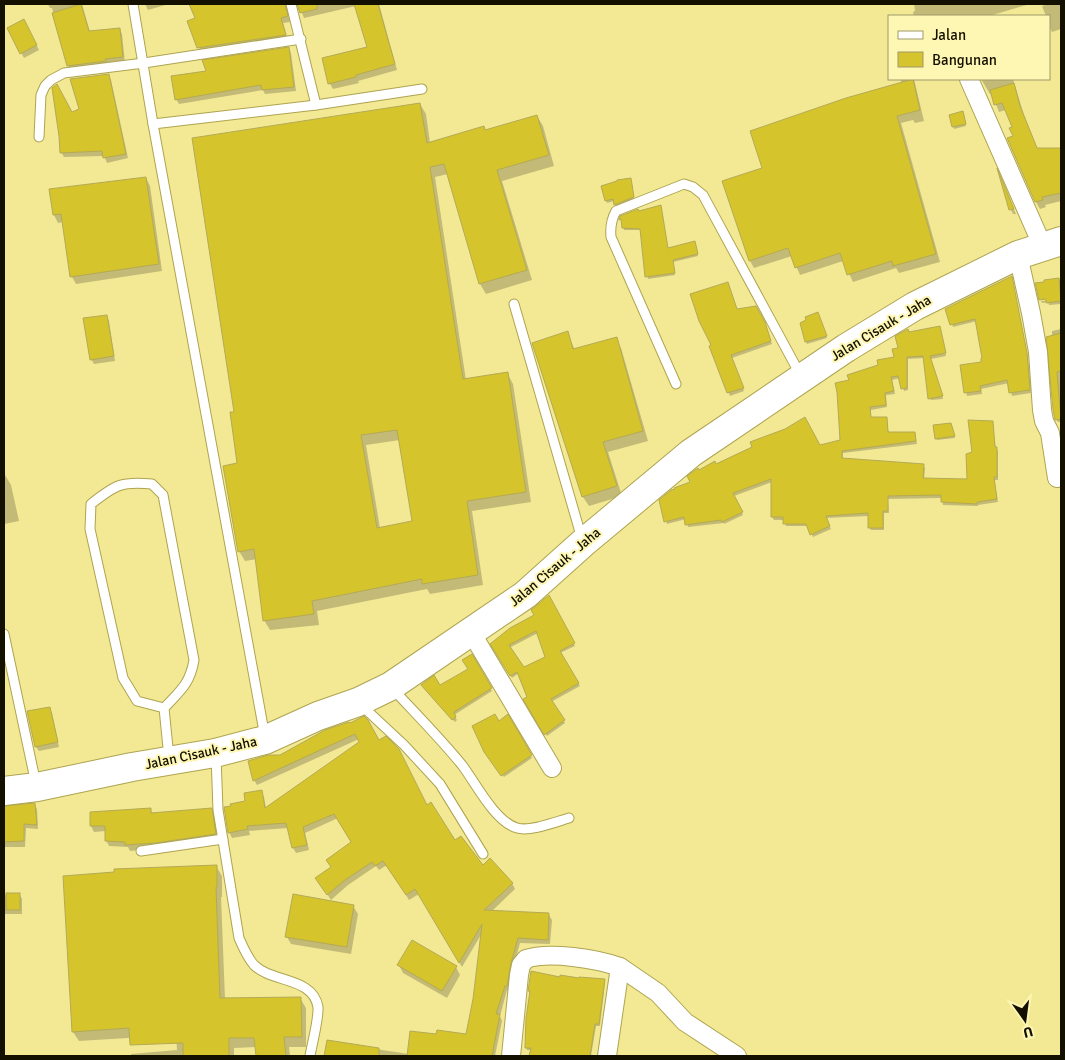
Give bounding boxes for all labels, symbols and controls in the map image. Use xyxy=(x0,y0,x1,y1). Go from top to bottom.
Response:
legend xyxy=(888,15,1050,80)
text: Jalan xyxy=(932,26,966,44)
text: Bangunan xyxy=(932,51,997,69)
street label: Jalan Cisauk - Jaha xyxy=(828,291,934,365)
street label: Jalan Cisauk - Jaha xyxy=(506,524,604,610)
street label: Jalan Cisauk - Jaha xyxy=(144,733,258,773)
north arrow xyxy=(1000,995,1050,1045)
text: U xyxy=(1021,1023,1035,1042)

